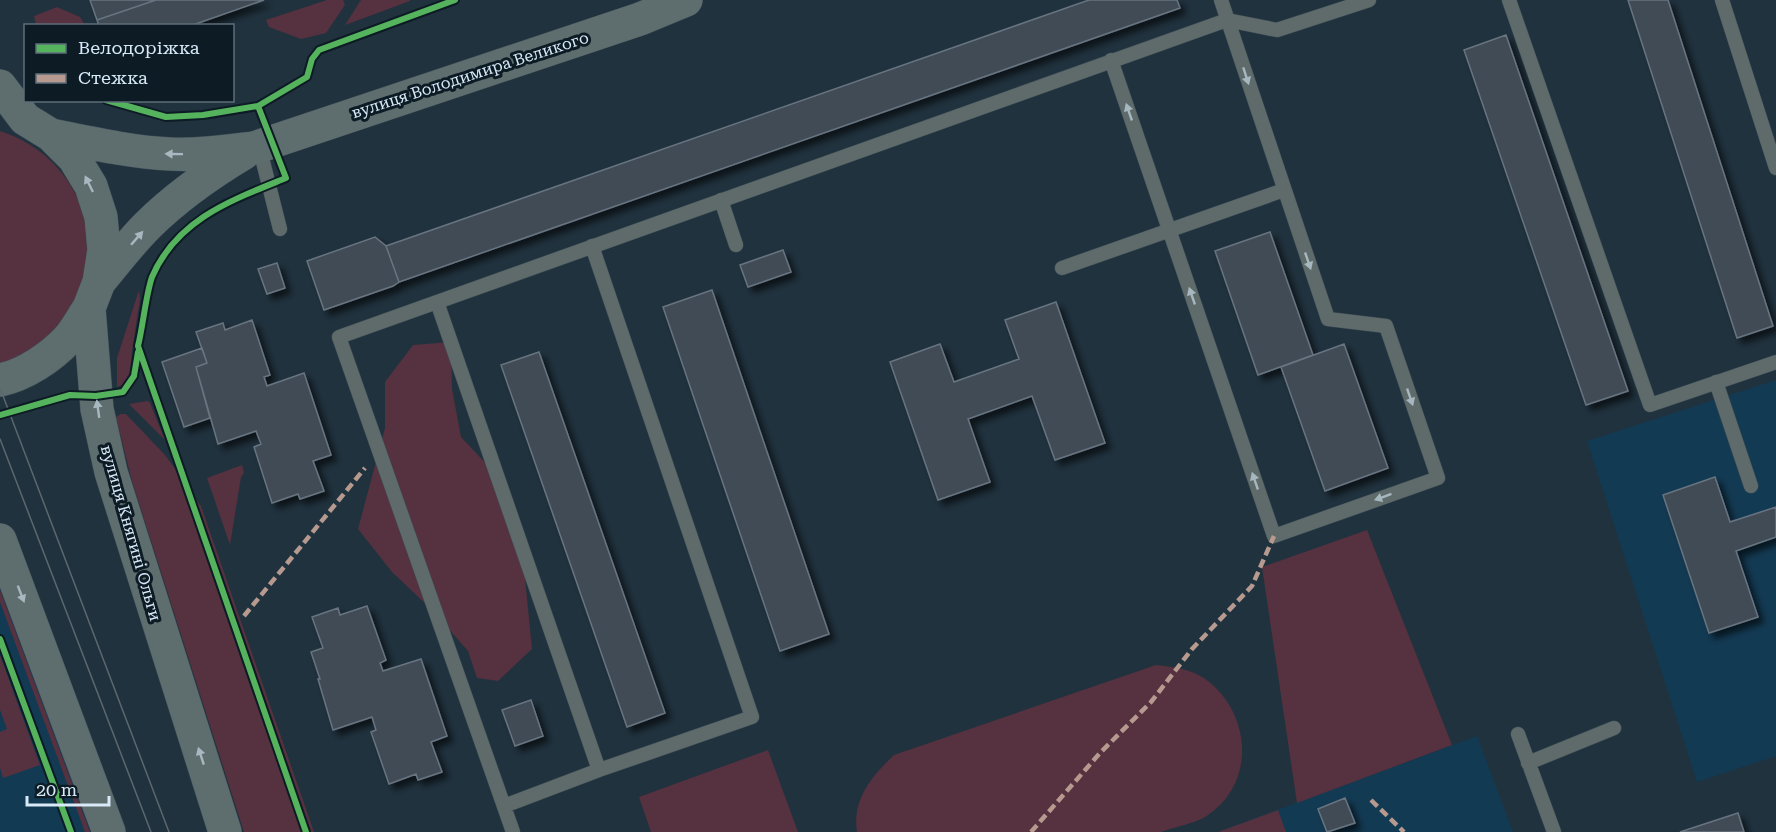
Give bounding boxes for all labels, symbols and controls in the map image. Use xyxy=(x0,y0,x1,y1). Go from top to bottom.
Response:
legend xyxy=(24,24,234,102)
street label: вулиця Володимира Великого xyxy=(349,28,591,122)
text: Велодоріжка xyxy=(78,37,200,58)
text: Стежка xyxy=(78,67,148,88)
one-way arrow xyxy=(1242,67,1251,85)
one-way arrow xyxy=(1123,103,1133,121)
one-way arrow xyxy=(165,149,184,159)
one-way arrow xyxy=(84,176,94,193)
one-way arrow xyxy=(130,231,143,246)
one-way arrow xyxy=(1304,252,1314,270)
one-way arrow xyxy=(1187,287,1196,305)
one-way arrow xyxy=(1406,388,1416,406)
one-way arrow xyxy=(93,399,103,418)
street label: вулиця Княгині Ольги xyxy=(97,443,165,623)
one-way arrow xyxy=(1250,472,1259,490)
one-way arrow xyxy=(1374,493,1392,503)
one-way arrow xyxy=(16,586,26,604)
one-way arrow xyxy=(195,747,205,765)
scale bar xyxy=(27,769,110,807)
text: 20 m xyxy=(36,779,77,800)

